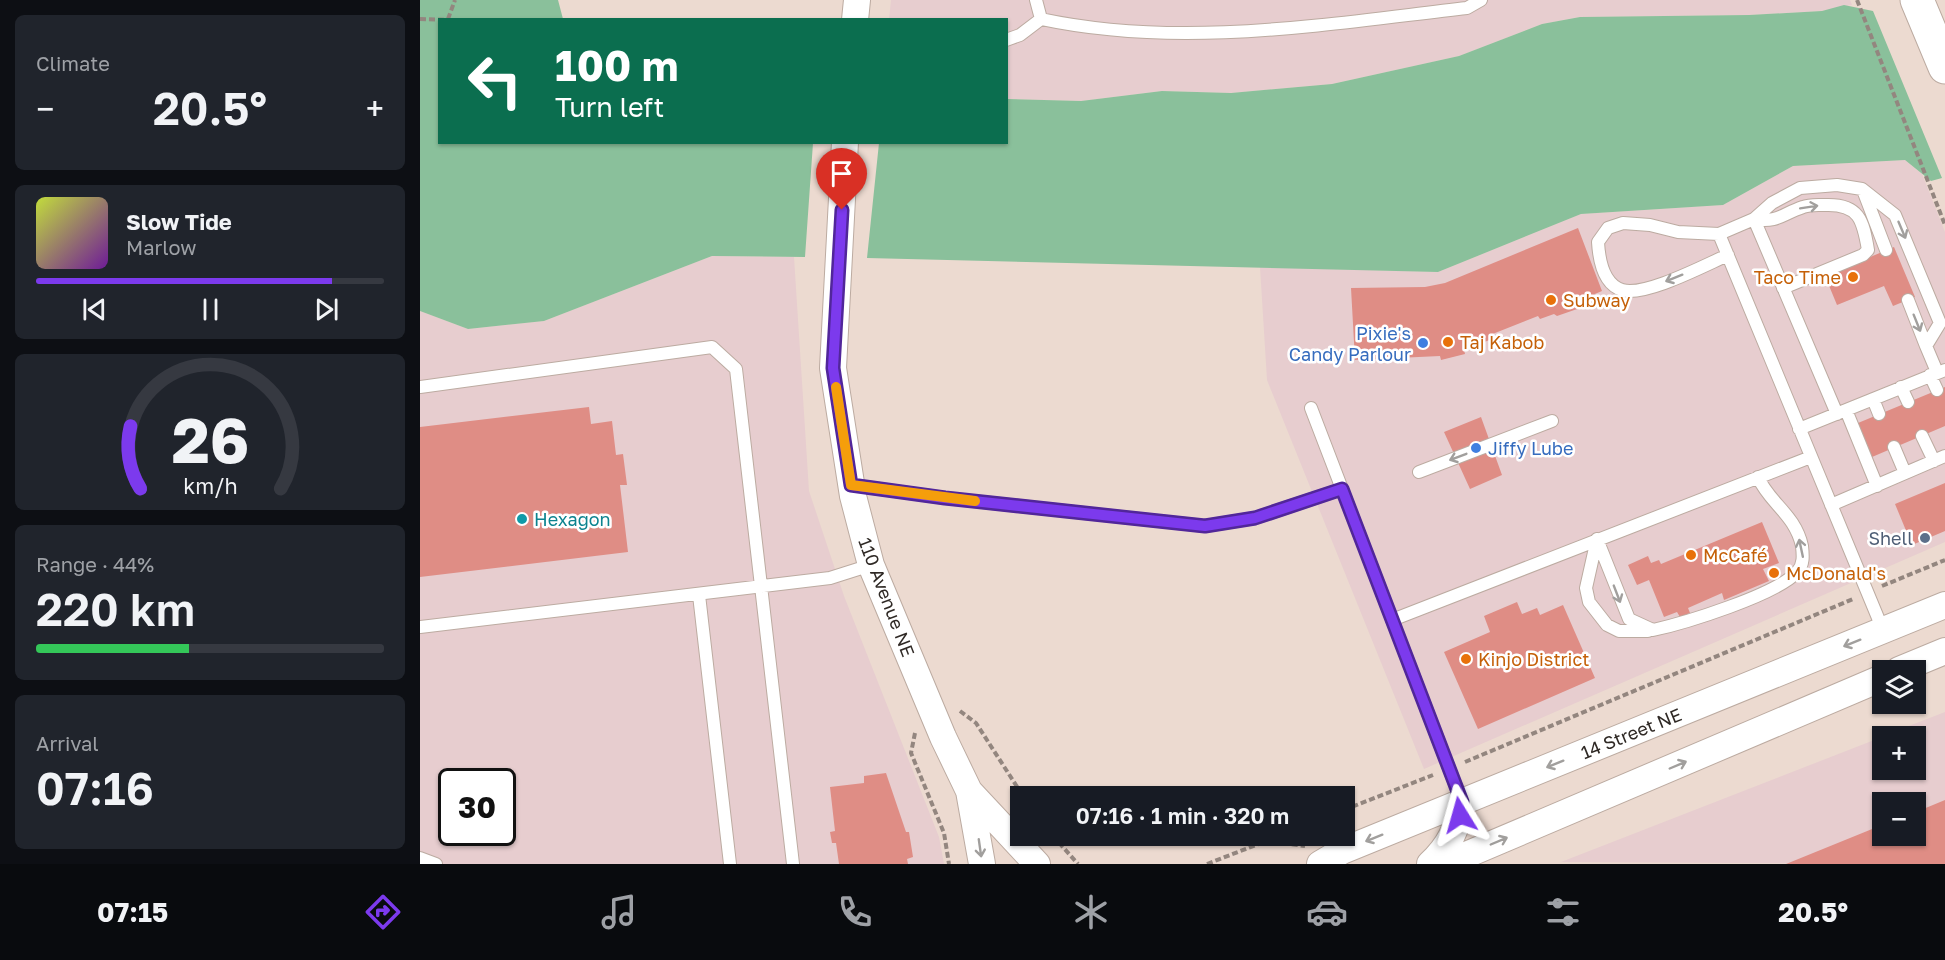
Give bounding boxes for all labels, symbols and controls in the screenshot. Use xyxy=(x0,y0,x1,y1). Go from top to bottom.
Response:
text: 100 m xyxy=(555,40,678,90)
icon: left xyxy=(456,42,534,120)
text: Climate xyxy=(36,51,110,75)
text: 20.5° xyxy=(153,81,267,135)
text: − xyxy=(36,89,54,128)
text: + xyxy=(366,89,384,128)
text: Turn left xyxy=(555,91,664,123)
pin xyxy=(816,148,867,210)
icon: arrive xyxy=(825,157,858,190)
one-way arrow xyxy=(1799,201,1818,212)
text: Slow Tide xyxy=(126,208,232,235)
one-way arrow xyxy=(1896,221,1908,239)
text: Marlow xyxy=(126,235,197,259)
place label: Taco Time xyxy=(1754,266,1841,288)
marker: Taco Time xyxy=(1846,270,1860,284)
one-way arrow xyxy=(1665,273,1684,284)
place label: Subway xyxy=(1563,289,1630,311)
icon: previous xyxy=(78,293,111,326)
icon: pause xyxy=(194,293,227,326)
icon: next xyxy=(310,293,343,326)
marker: Subway xyxy=(1544,293,1558,307)
one-way arrow xyxy=(1912,314,1923,332)
place label: Pixie's Candy Parlour xyxy=(1289,322,1411,365)
place label: Taj Kabob xyxy=(1460,331,1544,353)
marker: Taj Kabob xyxy=(1441,335,1455,349)
marker: Pixie's Candy Parlour xyxy=(1416,336,1430,350)
text: 26 xyxy=(171,402,249,477)
place label: Jiffy Lube xyxy=(1488,437,1573,459)
marker: Jiffy Lube xyxy=(1469,441,1483,455)
one-way arrow xyxy=(1449,452,1468,463)
text: km/h xyxy=(183,473,237,499)
place label: Hexagon xyxy=(534,508,611,530)
marker: Hexagon xyxy=(515,512,529,526)
place label: Shell xyxy=(1868,527,1913,549)
marker: Shell xyxy=(1918,531,1932,545)
street label: 110 Avenue NE xyxy=(854,534,920,660)
one-way arrow xyxy=(1795,538,1806,558)
place label: McCafé xyxy=(1703,544,1768,566)
marker: McCafé xyxy=(1684,548,1698,562)
text: Range · 44% xyxy=(36,552,154,576)
place label: McDonald's xyxy=(1786,562,1886,584)
marker: McDonald's xyxy=(1767,566,1781,580)
text: 220 km xyxy=(36,582,195,636)
one-way arrow xyxy=(1613,584,1624,603)
one-way arrow xyxy=(1843,638,1862,649)
place label: Kinjo District xyxy=(1478,648,1589,670)
marker: Kinjo District xyxy=(1459,652,1473,666)
map controls xyxy=(1872,660,1926,846)
button: layers xyxy=(1872,660,1926,714)
street label: 14 Street NE xyxy=(1577,703,1685,763)
button: + xyxy=(1872,726,1926,780)
text: Arrival xyxy=(36,731,99,755)
one-way arrow xyxy=(1669,758,1687,770)
one-way arrow xyxy=(1546,759,1565,770)
text: 07:16 xyxy=(36,761,154,815)
speed limit sign: 30 xyxy=(438,768,516,846)
position arrow xyxy=(1428,783,1492,847)
button: − xyxy=(1872,792,1926,846)
text: 07:16 · 1 min · 320 m xyxy=(1076,802,1289,829)
one-way arrow xyxy=(1366,833,1384,844)
one-way arrow xyxy=(1489,835,1508,846)
one-way arrow xyxy=(975,838,986,857)
icon: directions xyxy=(362,891,404,933)
icon: music xyxy=(598,891,640,933)
icon: phone xyxy=(834,891,876,933)
icon: climate xyxy=(1070,891,1112,933)
icon: car xyxy=(1306,891,1348,933)
icon: filters xyxy=(1542,891,1584,933)
text: 07:15 xyxy=(97,896,168,928)
text: 20.5° xyxy=(1778,896,1848,928)

